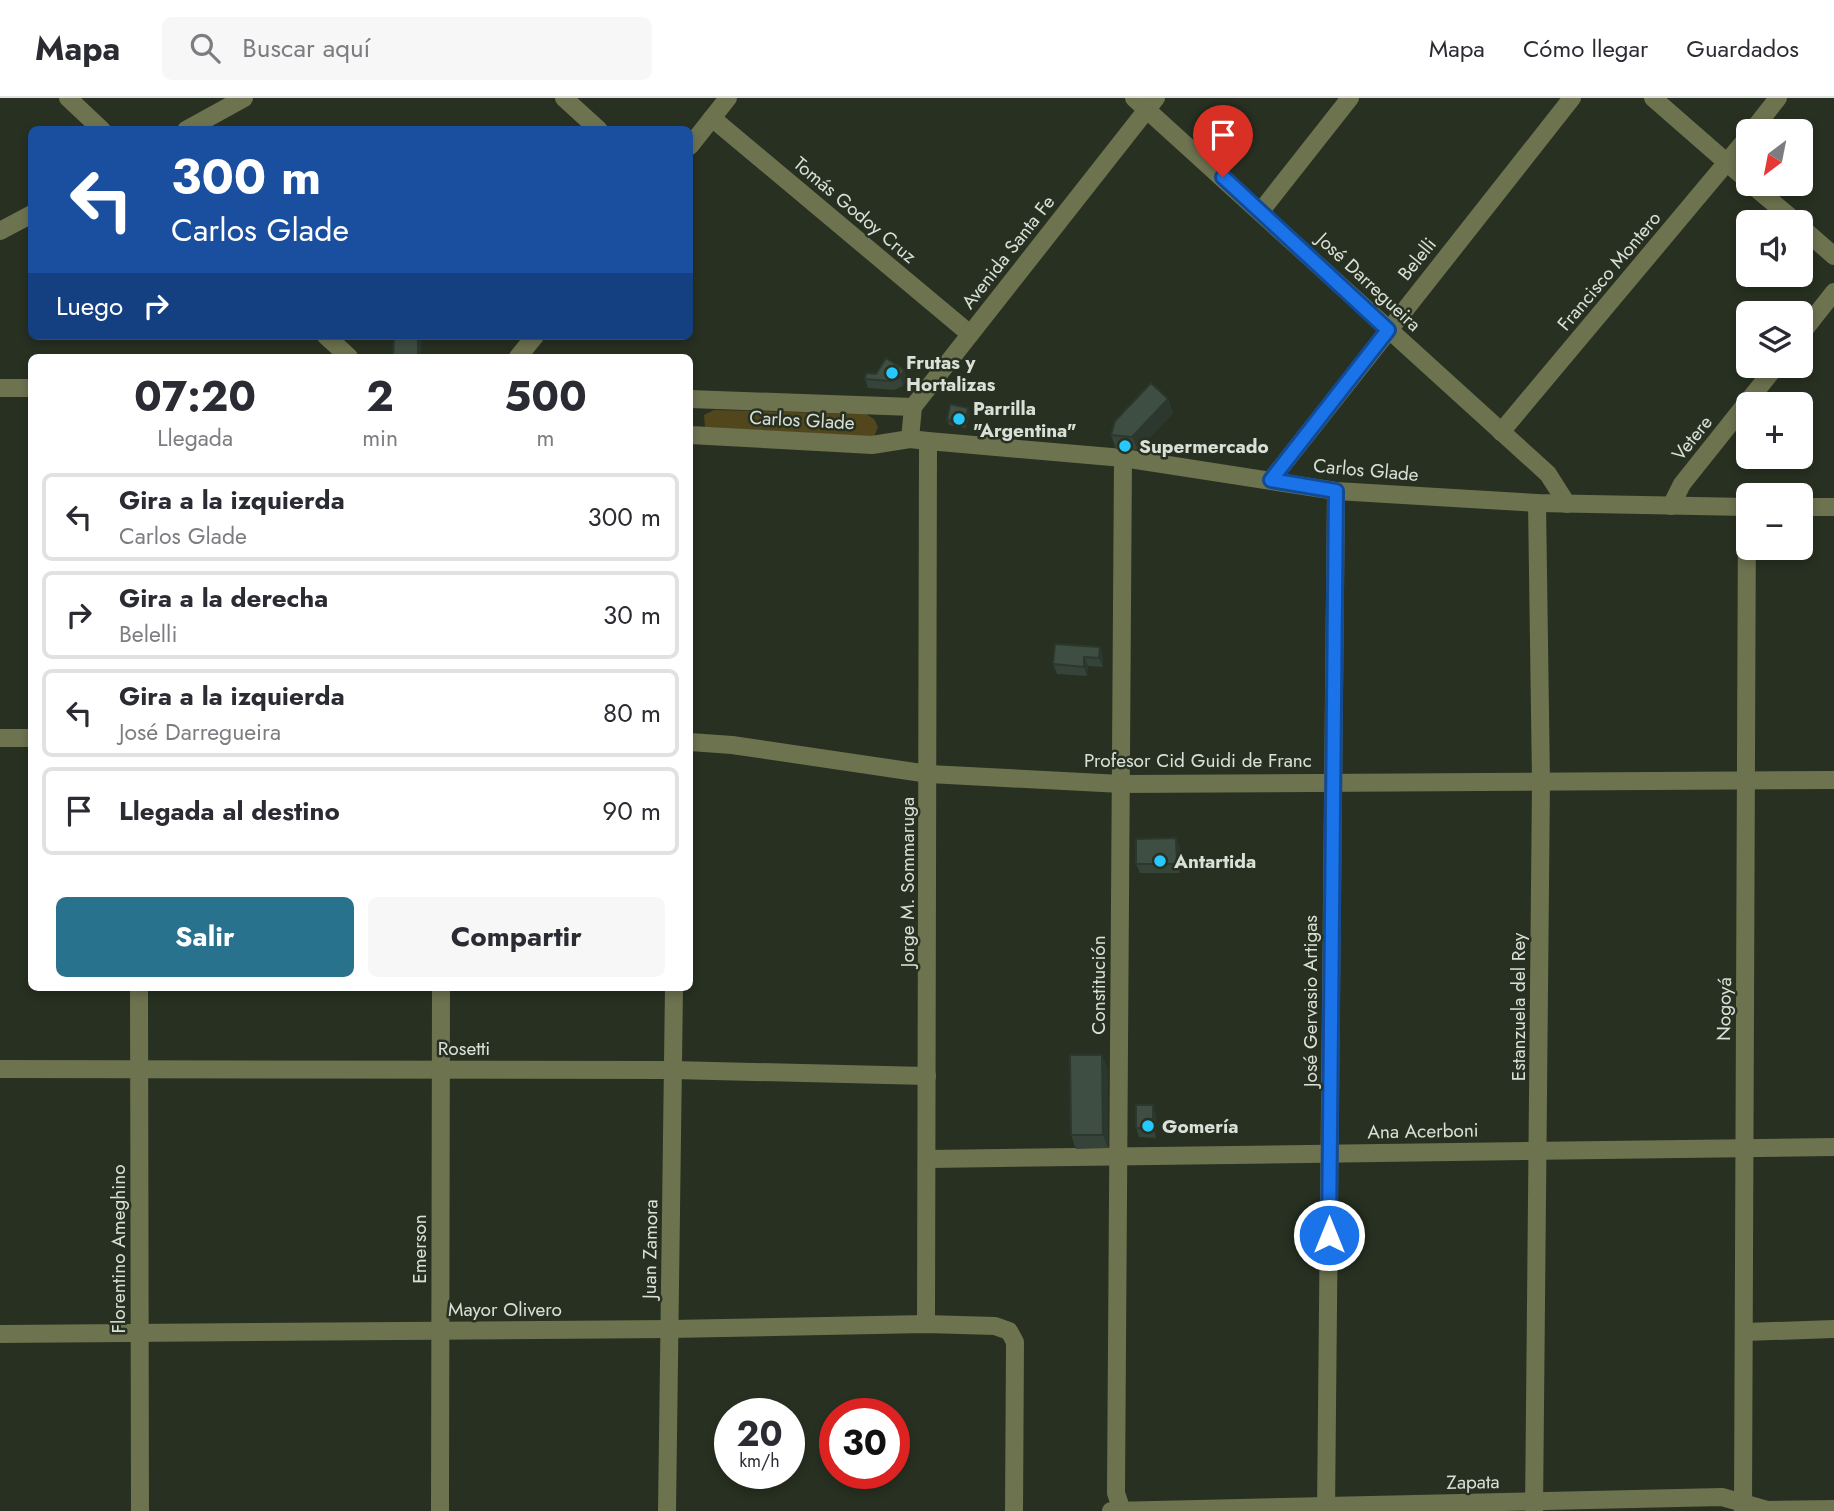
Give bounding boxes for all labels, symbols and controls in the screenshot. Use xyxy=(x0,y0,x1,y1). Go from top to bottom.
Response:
search box xyxy=(162,17,652,80)
text: Mapa xyxy=(35,25,120,72)
icon: search xyxy=(186,29,224,67)
text: Buscar aquí xyxy=(242,29,370,67)
text: Mapa xyxy=(1429,31,1485,66)
text: Cómo llegar xyxy=(1523,31,1648,66)
text: Guardados xyxy=(1686,31,1799,66)
pin xyxy=(1193,105,1253,177)
icon: arrive xyxy=(1204,116,1242,154)
north arrow xyxy=(1736,119,1813,196)
map controls xyxy=(1736,119,1813,560)
text: 300 m xyxy=(171,142,321,212)
street label: Tomás Godoy Cruz xyxy=(788,150,922,270)
icon: left xyxy=(56,154,147,245)
street label: Avenida Santa Fe xyxy=(955,189,1061,315)
street label: Francisco Montero xyxy=(1551,206,1667,336)
text: Carlos Glade xyxy=(171,207,349,253)
button: sound xyxy=(1736,210,1813,287)
street label: José Darregueira xyxy=(1309,224,1427,338)
street label: Belelli xyxy=(1391,232,1443,286)
text: Luego xyxy=(56,287,123,325)
icon: right xyxy=(137,287,175,325)
button: layers xyxy=(1736,301,1813,378)
place label: Frutas y Hortalizas xyxy=(906,349,996,398)
marker: Frutas y Hortalizas xyxy=(884,365,900,381)
text: 07:20 xyxy=(134,366,256,427)
text: 2 xyxy=(366,366,394,427)
text: 500 xyxy=(504,366,587,427)
button: + xyxy=(1736,392,1813,469)
place label: Parrilla "Argentina" xyxy=(973,395,1077,444)
street label: Carlos Glade xyxy=(749,404,856,436)
street label: Vetere xyxy=(1665,409,1719,466)
marker: Parrilla "Argentina" xyxy=(951,411,967,427)
text: Llegada xyxy=(157,421,233,455)
text: min xyxy=(362,421,398,455)
text: m xyxy=(537,421,555,455)
place label: Supermercado xyxy=(1139,433,1269,460)
marker: Supermercado xyxy=(1117,438,1133,454)
street label: Carlos Glade xyxy=(1312,452,1420,488)
text: Gira a la izquierda xyxy=(119,481,345,519)
button: − xyxy=(1736,483,1813,560)
icon: left xyxy=(60,498,98,536)
text: 300 m xyxy=(588,498,661,536)
text: Carlos Glade xyxy=(119,519,247,553)
text: Gira a la derecha xyxy=(119,579,328,617)
icon: right xyxy=(60,596,98,634)
text: 30 m xyxy=(603,596,661,634)
text: Belelli xyxy=(119,617,177,651)
text: Gira a la izquierda xyxy=(119,677,345,715)
icon: left xyxy=(60,694,98,732)
text: 80 m xyxy=(603,694,661,732)
text: José Darregueira xyxy=(119,715,281,749)
street label: Profesor Cid Guidi de Franc xyxy=(1084,747,1312,774)
icon: arrive xyxy=(60,792,98,830)
text: Llegada al destino xyxy=(119,792,340,830)
text: 90 m xyxy=(602,792,661,830)
street label: Jorge M. Sommaruga xyxy=(894,797,921,970)
place label: Antartida xyxy=(1173,848,1256,875)
marker: Antartida xyxy=(1152,853,1168,869)
button: Salir xyxy=(56,897,354,977)
button: Compartir xyxy=(368,897,665,977)
street label: José Gervasio Artigas xyxy=(1297,915,1324,1090)
street label: Estanzuela del Rey xyxy=(1505,932,1532,1081)
street label: Constitución xyxy=(1085,935,1112,1035)
street label: Nogoyá xyxy=(1710,977,1738,1041)
street label: Rosetti xyxy=(438,1035,490,1062)
place label: Gomería xyxy=(1162,1113,1238,1140)
street label: Ana Acerboni xyxy=(1367,1117,1479,1145)
marker: Gomería xyxy=(1140,1118,1156,1134)
street label: Florentino Ameghino xyxy=(105,1164,132,1334)
position arrow xyxy=(1292,1198,1366,1272)
street label: Juan Zamora xyxy=(636,1199,664,1302)
street label: Emerson xyxy=(406,1214,433,1284)
street label: Mayor Olivero xyxy=(448,1296,562,1323)
speed limit sign: 30 xyxy=(819,1398,910,1489)
text: 20 xyxy=(736,1409,783,1459)
text: km/h xyxy=(739,1448,780,1474)
street label: Zapata xyxy=(1446,1468,1500,1496)

